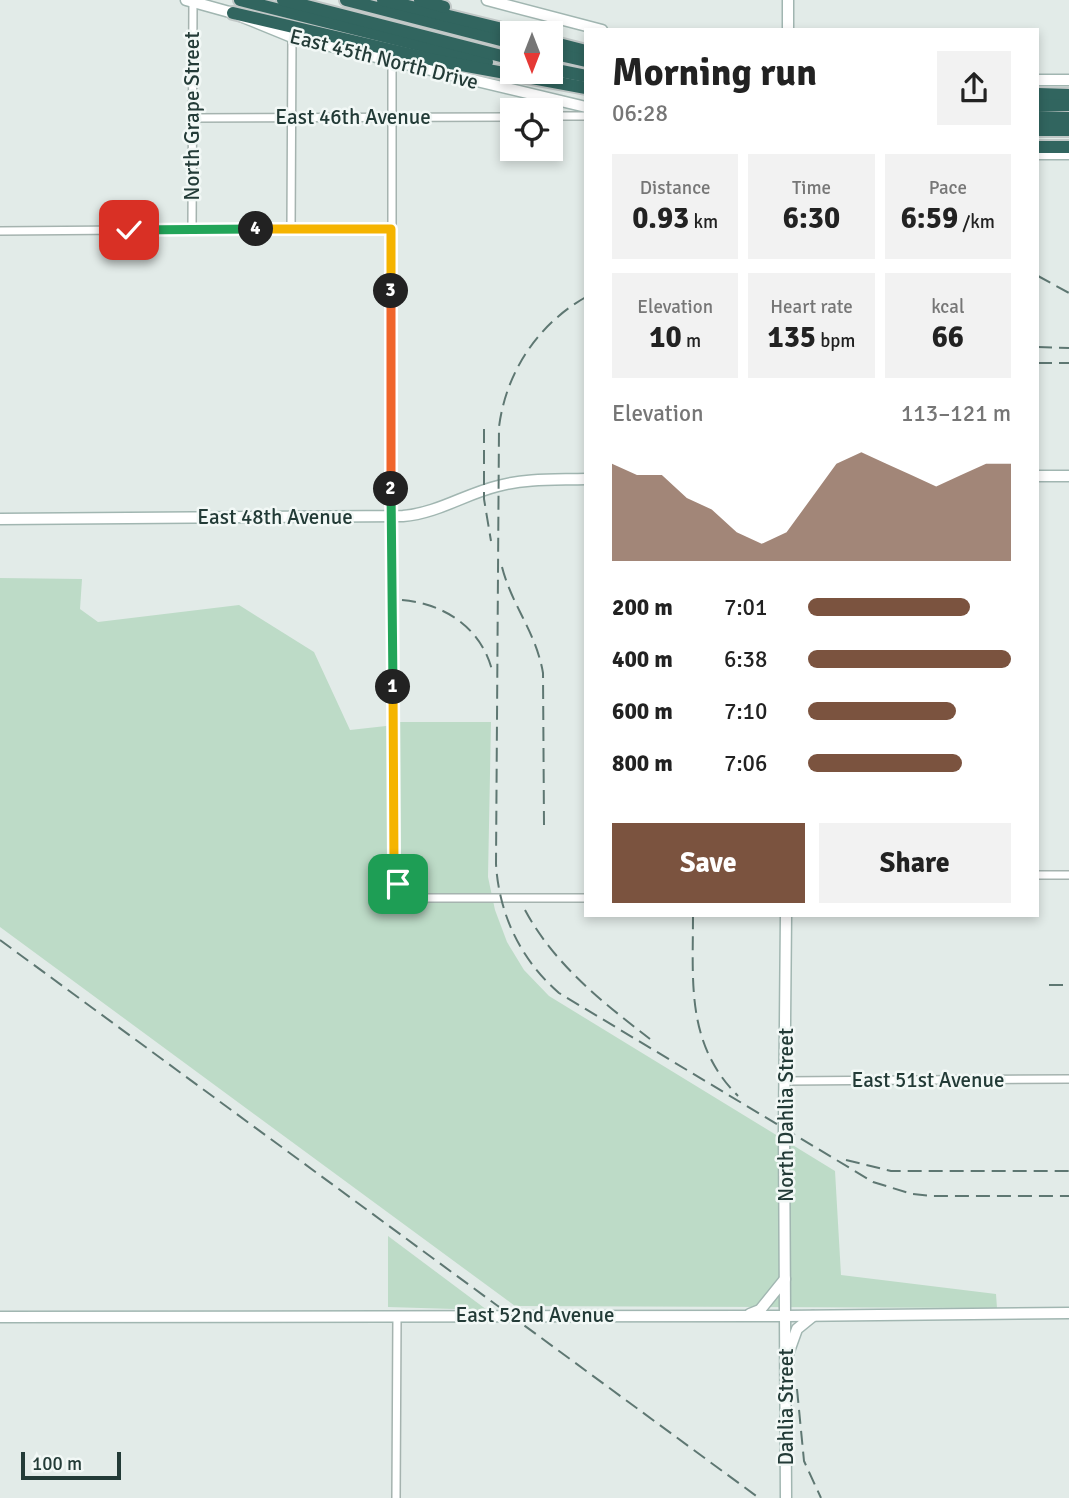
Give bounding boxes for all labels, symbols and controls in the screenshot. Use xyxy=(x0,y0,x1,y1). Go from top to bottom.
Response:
north arrow xyxy=(500,21,564,84)
map controls xyxy=(500,21,563,161)
street label: East 45th North Drive xyxy=(287,23,481,95)
street label: North Grape Street xyxy=(179,31,205,201)
text: Morning run xyxy=(612,49,817,96)
button: share xyxy=(937,51,1011,125)
button: locate xyxy=(500,98,563,161)
text: 06:28 xyxy=(612,99,668,128)
street label: East 46th Avenue xyxy=(275,104,431,130)
text: Distance xyxy=(640,176,711,200)
text: Time xyxy=(792,176,831,200)
text: Pace xyxy=(929,176,967,200)
pin xyxy=(99,200,159,260)
text: 0.93 xyxy=(632,200,689,237)
text: 6:30 xyxy=(783,200,840,237)
text: 6:59 xyxy=(901,200,958,237)
text: km xyxy=(689,210,718,234)
text: /km xyxy=(958,210,995,234)
icon: check xyxy=(110,211,148,249)
pin: 4 xyxy=(238,212,274,246)
text: 4 xyxy=(250,216,261,240)
pin: 3 xyxy=(374,274,408,308)
text: 3 xyxy=(385,278,396,302)
text: Elevation xyxy=(637,295,713,319)
text: Heart rate xyxy=(770,295,853,319)
text: kcal xyxy=(931,295,964,319)
text: 10 xyxy=(649,319,682,356)
text: 135 xyxy=(767,319,816,356)
text: 66 xyxy=(932,319,964,356)
text: m xyxy=(682,329,701,353)
text: bpm xyxy=(816,329,856,353)
text: Elevation xyxy=(612,399,704,428)
text: 113–121 m xyxy=(901,399,1011,428)
pin: 2 xyxy=(374,472,408,506)
text: 2 xyxy=(385,476,396,500)
street label: East 48th Avenue xyxy=(197,504,353,530)
text: 200 m xyxy=(612,593,673,622)
text: 7:01 xyxy=(724,593,767,622)
text: 400 m xyxy=(612,645,673,674)
text: 6:38 xyxy=(724,645,767,674)
pin: 1 xyxy=(376,670,410,704)
text: 1 xyxy=(387,674,398,698)
text: 600 m xyxy=(612,697,673,726)
text: 7:10 xyxy=(724,697,767,726)
text: 800 m xyxy=(612,749,673,778)
text: 7:06 xyxy=(724,749,767,778)
button: Save xyxy=(612,823,805,903)
button: Share xyxy=(819,823,1011,903)
pin xyxy=(368,854,428,914)
icon: arrive xyxy=(379,865,417,903)
street label: North Dahlia Street xyxy=(773,1028,799,1202)
street label: East 51st Avenue xyxy=(851,1067,1005,1093)
street label: East 52nd Avenue xyxy=(455,1302,615,1328)
street label: Dahlia Street xyxy=(773,1348,799,1466)
scale bar xyxy=(21,1449,121,1481)
text: 100 m xyxy=(32,1452,82,1476)

